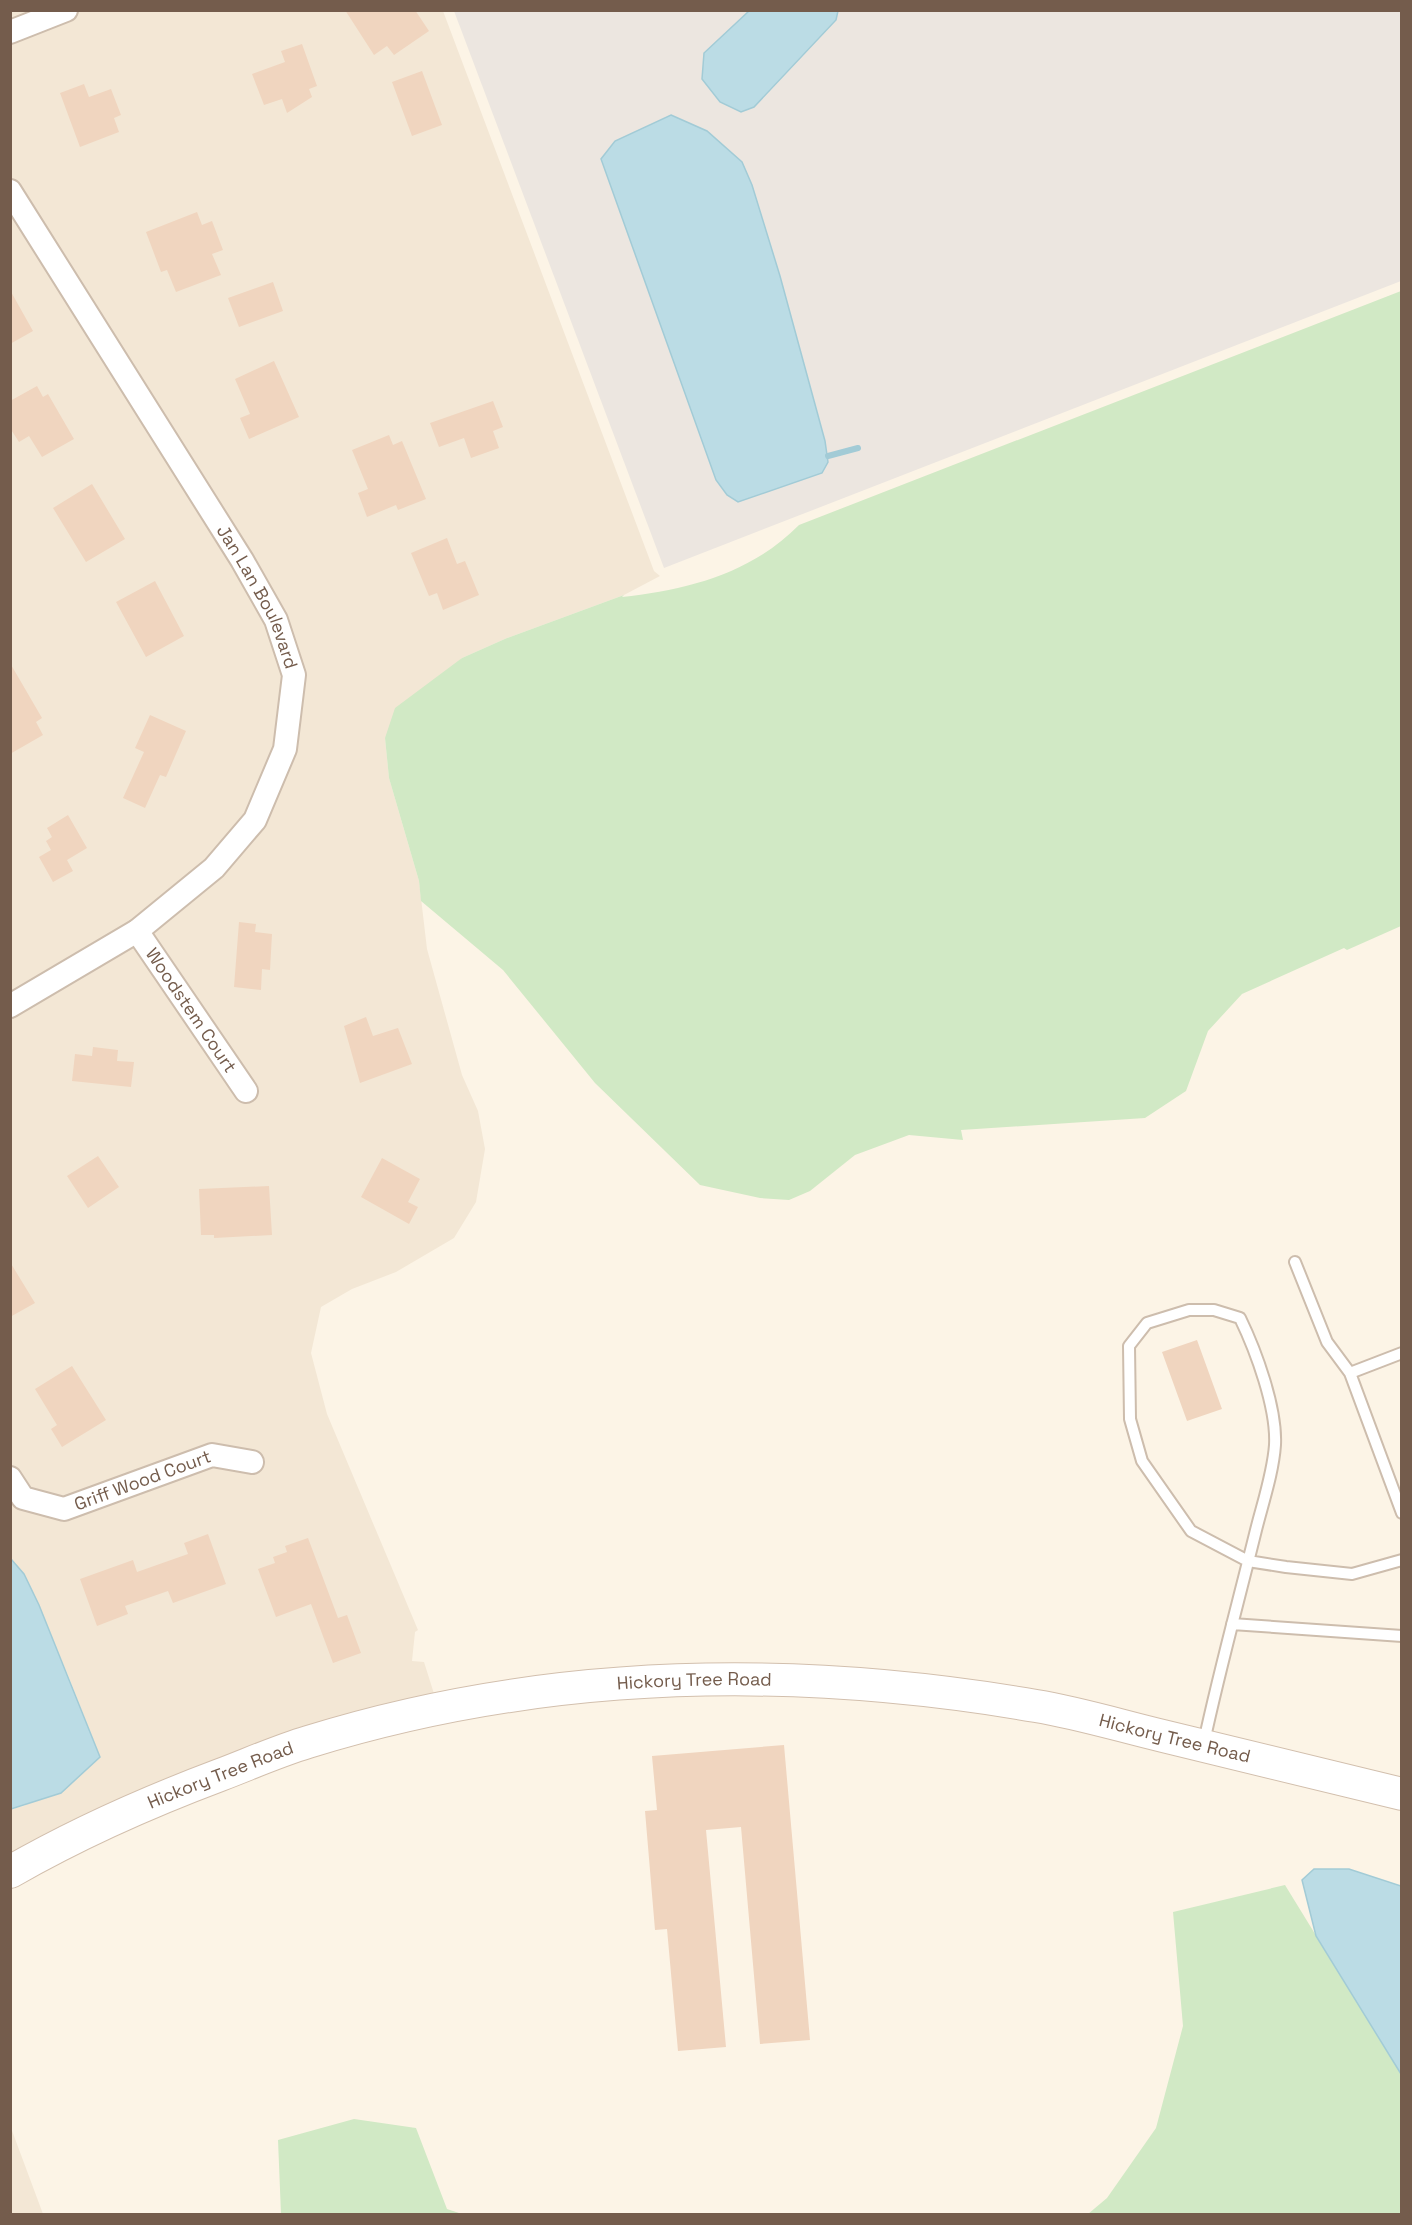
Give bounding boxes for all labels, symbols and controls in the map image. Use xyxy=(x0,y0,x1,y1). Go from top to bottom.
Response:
street label: Jan Lan Boulevard xyxy=(212,520,303,671)
street label: Woodstem Court xyxy=(141,943,242,1077)
street label: Griff Wood Court xyxy=(71,1444,214,1515)
street label: Hickory Tree Road xyxy=(616,1667,772,1695)
street label: Hickory Tree Road xyxy=(1097,1708,1253,1768)
street label: Hickory Tree Road xyxy=(144,1736,296,1814)

